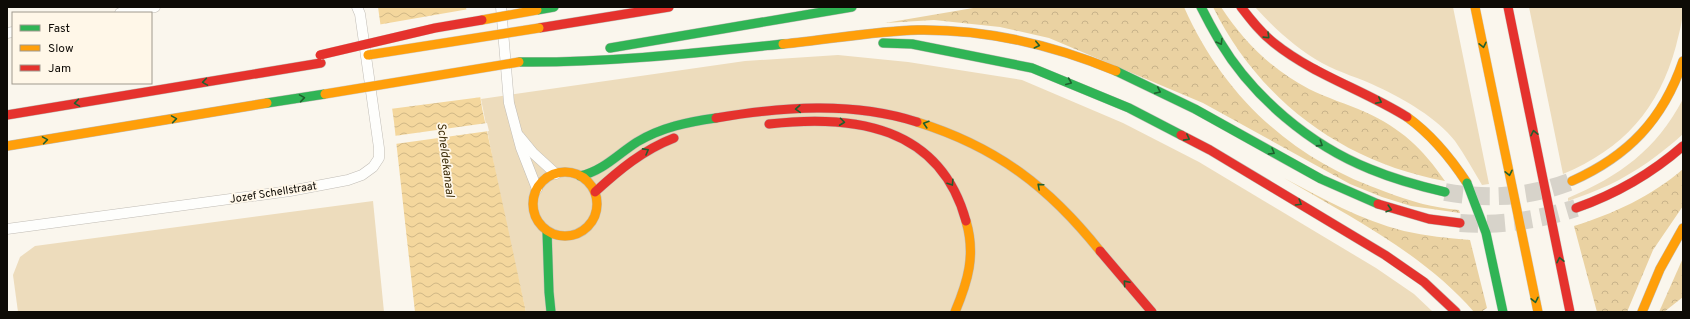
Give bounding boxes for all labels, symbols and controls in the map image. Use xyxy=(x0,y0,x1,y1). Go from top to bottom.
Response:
legend xyxy=(12,12,152,84)
text: Fast xyxy=(48,21,70,37)
one-way arrow xyxy=(1262,32,1270,39)
one-way arrow xyxy=(1215,38,1222,45)
one-way arrow xyxy=(1034,40,1040,48)
text: Slow xyxy=(48,41,74,57)
one-way arrow xyxy=(1478,42,1487,48)
text: Jam xyxy=(48,61,71,77)
one-way arrow xyxy=(202,77,208,86)
one-way arrow xyxy=(1066,78,1073,86)
one-way arrow xyxy=(1154,86,1161,94)
one-way arrow xyxy=(299,94,305,102)
one-way arrow xyxy=(1375,96,1382,104)
one-way arrow xyxy=(74,98,80,107)
one-way arrow xyxy=(795,104,801,113)
one-way arrow xyxy=(171,115,177,123)
one-way arrow xyxy=(839,117,845,126)
one-way arrow xyxy=(923,120,930,129)
water label: Scheldekanaal xyxy=(433,122,458,199)
one-way arrow xyxy=(1530,130,1538,136)
one-way arrow xyxy=(1182,133,1190,141)
one-way arrow xyxy=(42,136,49,144)
one-way arrow xyxy=(1316,139,1323,147)
one-way arrow xyxy=(642,148,649,155)
one-way arrow xyxy=(1268,148,1275,155)
one-way arrow xyxy=(1504,169,1513,176)
street label: Jozef Schellstraat xyxy=(229,179,318,207)
one-way arrow xyxy=(946,179,954,186)
one-way arrow xyxy=(1037,184,1044,191)
one-way arrow xyxy=(1295,199,1302,206)
one-way arrow xyxy=(1385,204,1392,213)
one-way arrow xyxy=(1556,257,1564,263)
one-way arrow xyxy=(1123,281,1130,288)
one-way arrow xyxy=(1531,297,1539,303)

